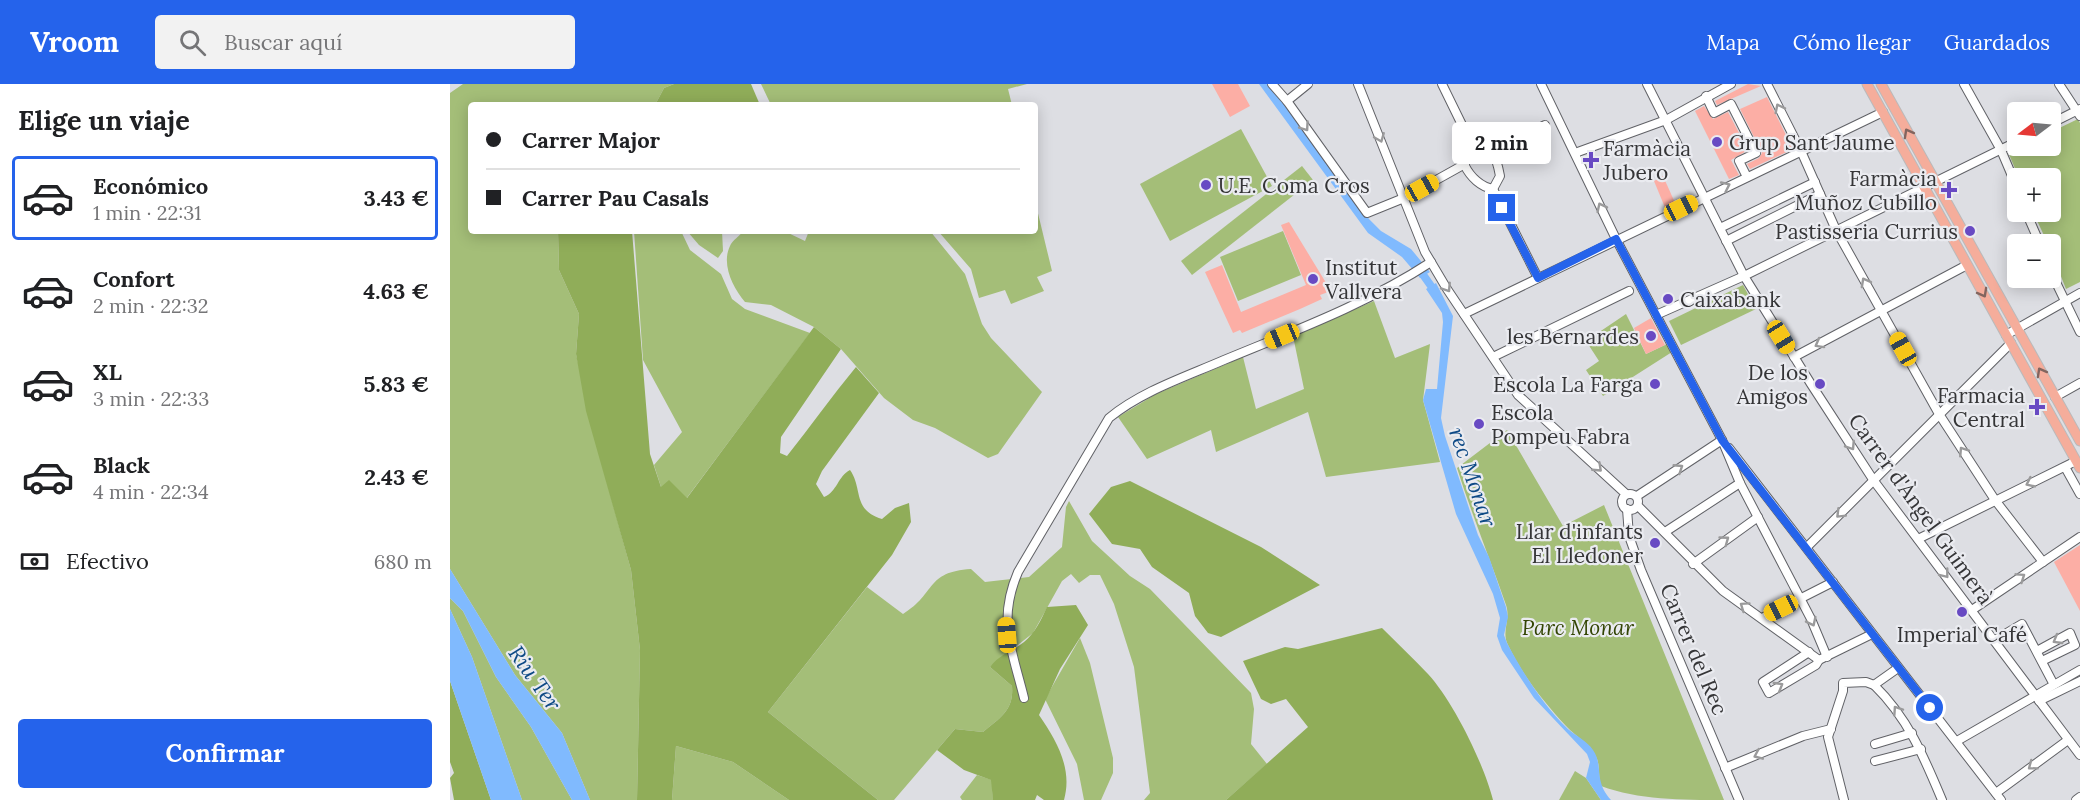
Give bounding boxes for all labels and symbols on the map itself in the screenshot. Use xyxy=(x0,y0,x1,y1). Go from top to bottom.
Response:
north arrow xyxy=(2007,102,2061,156)
one-way arrow xyxy=(1775,104,1786,114)
one-way arrow xyxy=(1298,120,1309,131)
callout: 2 min xyxy=(1452,121,1552,163)
one-way arrow xyxy=(1904,128,1915,139)
place label: Grup Sant Jaume xyxy=(1729,129,1895,156)
one-way arrow xyxy=(1373,132,1385,143)
place label: Farmàcia Jubero xyxy=(1602,135,1691,186)
marker: Grup Sant Jaume xyxy=(1710,135,1724,149)
marker: Farmàcia Jubero xyxy=(1584,153,1598,167)
place label: Farmàcia Muñoz Cubillo xyxy=(1795,165,1937,216)
car xyxy=(1402,171,1442,205)
place label: U.E. Coma Cros xyxy=(1218,172,1370,199)
marker: U.E. Coma Cros xyxy=(1199,178,1213,192)
one-way arrow xyxy=(1719,182,1730,194)
marker: Farmàcia Muñoz Cubillo xyxy=(1942,183,1956,197)
car xyxy=(1661,192,1701,224)
route end xyxy=(1488,194,1515,221)
one-way arrow xyxy=(1596,202,1608,213)
place label: Pastisseria Currius xyxy=(1775,218,1958,245)
marker: Pastisseria Currius xyxy=(1963,224,1977,238)
place label: Institut Vallvera xyxy=(1324,254,1402,305)
marker: Institut Vallvera xyxy=(1306,272,1320,286)
one-way arrow xyxy=(1861,278,1873,289)
one-way arrow xyxy=(1439,282,1451,292)
place label: Caixabank xyxy=(1680,286,1781,313)
one-way arrow xyxy=(1976,287,1987,297)
marker: Caixabank xyxy=(1661,292,1675,306)
car xyxy=(1764,317,1798,357)
car xyxy=(1262,321,1302,351)
place label: les Bernardes xyxy=(1507,323,1639,350)
marker: les Bernardes xyxy=(1644,329,1658,343)
car xyxy=(1886,329,1920,369)
one-way arrow xyxy=(1815,336,1825,348)
place label: De los Amigos xyxy=(1736,359,1808,410)
one-way arrow xyxy=(2037,368,2048,378)
place label: Escola La Farga xyxy=(1493,371,1643,398)
marker: Escola La Farga xyxy=(1648,377,1662,391)
marker: De los Amigos xyxy=(1813,377,1827,391)
place label: Farmacia Central xyxy=(1937,382,2025,433)
place label: Escola Pompeu Fabra xyxy=(1491,399,1630,450)
marker: Farmacia Central xyxy=(2030,400,2044,414)
street label: Carrer d'Àngel Guimerà xyxy=(1843,408,2000,610)
marker: Escola Pompeu Fabra xyxy=(1472,417,1486,431)
water label: rec Monar xyxy=(1443,424,1503,531)
one-way arrow xyxy=(1843,440,1855,450)
one-way arrow xyxy=(1959,447,1970,458)
one-way arrow xyxy=(1591,461,1602,472)
one-way arrow xyxy=(1673,465,1684,476)
one-way arrow xyxy=(2026,476,2037,488)
one-way arrow xyxy=(1836,507,1847,518)
place label: Llar d'infants El Lledoner xyxy=(1516,518,1643,569)
marker: Llar d'infants El Lledoner xyxy=(1648,536,1662,550)
one-way arrow xyxy=(1719,536,1730,547)
one-way arrow xyxy=(1937,568,1948,579)
one-way arrow xyxy=(2014,573,2025,584)
street label: Carrer del Rec xyxy=(1654,579,1734,719)
car xyxy=(1761,592,1801,624)
one-way arrow xyxy=(1740,602,1751,613)
marker: Imperial Café xyxy=(1955,605,1969,619)
park label: Parc Monar xyxy=(1522,614,1635,641)
car xyxy=(997,616,1017,654)
one-way arrow xyxy=(1805,616,1817,627)
place label: Imperial Café xyxy=(1897,621,2027,648)
one-way arrow xyxy=(2053,632,2063,644)
water label: Riu Ter xyxy=(503,640,568,717)
one-way arrow xyxy=(1773,682,1783,694)
route start xyxy=(1916,694,1943,721)
one-way arrow xyxy=(1894,706,1905,717)
one-way arrow xyxy=(1753,748,1764,760)
one-way arrow xyxy=(2028,759,2039,770)

